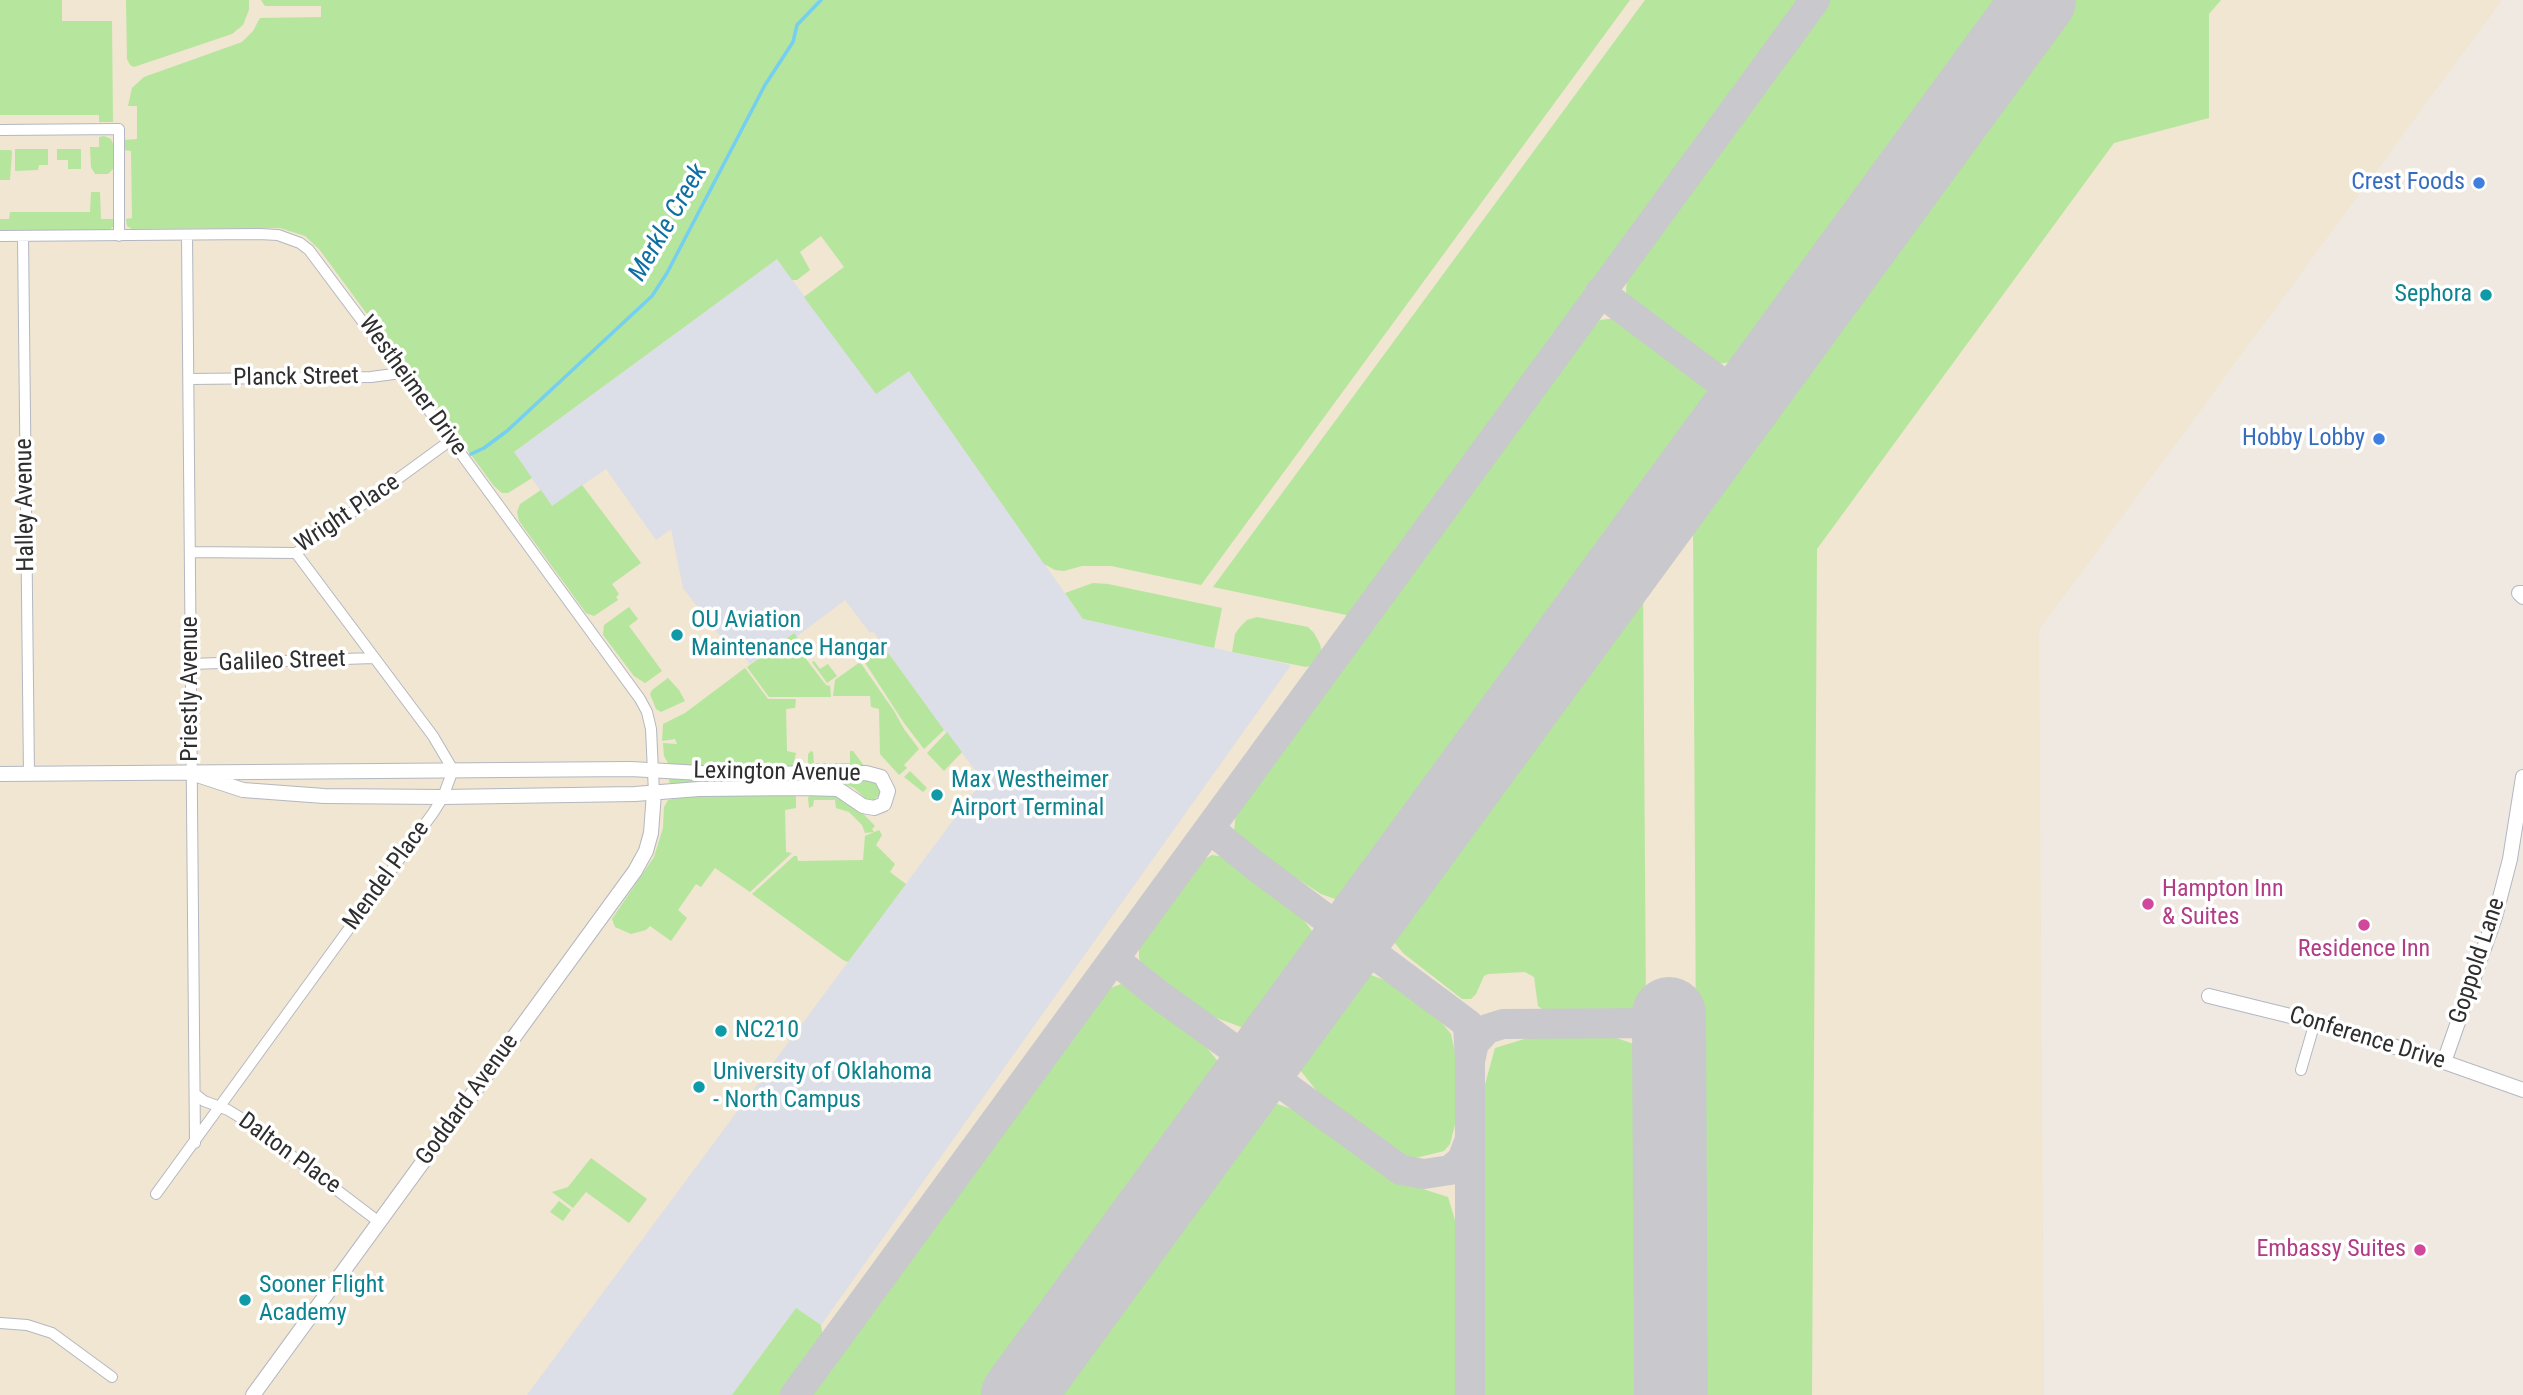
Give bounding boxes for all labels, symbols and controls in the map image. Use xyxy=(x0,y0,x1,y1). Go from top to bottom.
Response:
water label: Merkle Creek xyxy=(623,159,715,287)
place label: Crest Foods xyxy=(2351,169,2465,197)
marker: Crest Foods xyxy=(2471,175,2487,191)
place label: Sephora xyxy=(2394,281,2472,309)
marker: Sephora xyxy=(2478,287,2494,303)
street label: Westheimer Drive xyxy=(352,311,472,461)
street label: Planck Street xyxy=(233,363,359,393)
place label: Hobby Lobby xyxy=(2242,425,2365,453)
marker: Hobby Lobby xyxy=(2371,431,2387,447)
street label: Halley Avenue xyxy=(10,438,42,572)
street label: Wright Place xyxy=(290,469,406,559)
place label: OU Aviation Maintenance Hangar xyxy=(691,607,887,663)
street label: Priestly Avenue xyxy=(177,616,205,762)
marker: OU Aviation Maintenance Hangar xyxy=(669,627,685,643)
street label: Galileo Street xyxy=(218,645,346,679)
street label: Lexington Avenue xyxy=(693,757,861,789)
place label: Max Westheimer Airport Terminal xyxy=(951,767,1109,823)
marker: Max Westheimer Airport Terminal xyxy=(929,787,945,803)
street label: Mendel Place xyxy=(338,816,436,936)
place label: Hampton Inn & Suites xyxy=(2162,876,2284,932)
street label: Goppold Lane xyxy=(2444,894,2512,1028)
marker: Hampton Inn & Suites xyxy=(2140,896,2156,912)
marker: Residence Inn xyxy=(2356,917,2372,933)
place label: Residence Inn xyxy=(2298,936,2430,964)
street label: Conference Drive xyxy=(2286,1002,2448,1076)
place label: NC210 xyxy=(735,1017,799,1045)
marker: NC210 xyxy=(713,1023,729,1039)
street label: Goddard Avenue xyxy=(411,1029,525,1171)
place label: University of Oklahoma - North Campus xyxy=(713,1059,932,1115)
marker: University of Oklahoma - North Campus xyxy=(691,1079,707,1095)
street label: Dalton Place xyxy=(232,1107,346,1201)
place label: Embassy Suites xyxy=(2256,1236,2406,1264)
marker: Embassy Suites xyxy=(2412,1242,2428,1258)
place label: Sooner Flight Academy xyxy=(259,1272,384,1328)
marker: Sooner Flight Academy xyxy=(237,1292,253,1308)

